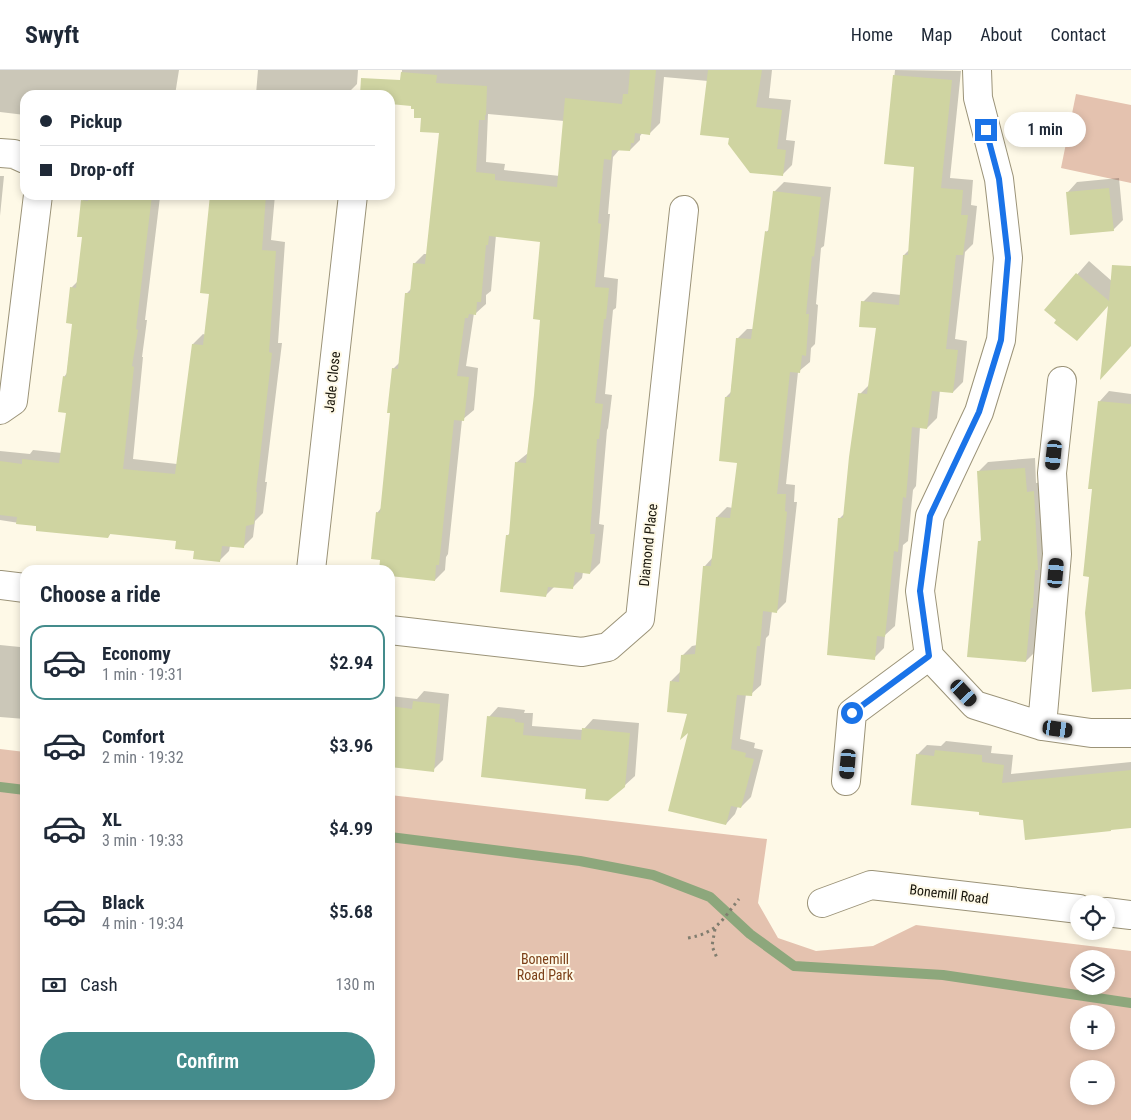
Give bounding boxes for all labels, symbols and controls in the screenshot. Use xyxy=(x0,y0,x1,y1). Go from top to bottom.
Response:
text: Swyft xyxy=(25,21,79,49)
text: Home xyxy=(851,24,893,45)
text: Map xyxy=(921,24,952,45)
text: About xyxy=(980,24,1022,45)
text: Contact xyxy=(1050,24,1106,45)
text: Pickup xyxy=(70,110,122,133)
callout: 1 min xyxy=(1004,112,1086,148)
route end xyxy=(975,119,997,141)
text: 1 min xyxy=(1027,120,1063,139)
text: Drop-off xyxy=(70,158,134,181)
street label: Jade Close xyxy=(321,350,343,413)
car xyxy=(1044,439,1063,471)
street label: Diamond Place xyxy=(636,502,660,587)
car xyxy=(1047,557,1064,589)
text: Choose a ride xyxy=(40,582,161,607)
icon: car xyxy=(42,640,87,685)
text: Economy xyxy=(102,642,171,665)
text: $2.94 xyxy=(329,651,373,674)
text: 1 min · 19:31 xyxy=(102,665,184,684)
car xyxy=(948,677,979,709)
route start xyxy=(841,702,863,724)
car xyxy=(1042,719,1073,739)
icon: car xyxy=(42,723,87,768)
text: Comfort xyxy=(102,725,165,748)
text: $3.96 xyxy=(329,734,373,757)
text: 2 min · 19:32 xyxy=(102,748,184,767)
car xyxy=(839,748,856,780)
icon: car xyxy=(42,806,87,851)
text: XL xyxy=(102,808,122,831)
text: $4.99 xyxy=(329,817,373,840)
text: 3 min · 19:33 xyxy=(102,831,184,850)
street label: Bonemill Road xyxy=(909,881,989,907)
icon: car xyxy=(42,889,87,934)
text: Black xyxy=(102,891,144,914)
map controls xyxy=(1070,895,1115,1105)
button: locate xyxy=(1070,895,1115,940)
text: $5.68 xyxy=(329,900,373,923)
text: 4 min · 19:34 xyxy=(102,914,184,933)
button: layers xyxy=(1070,950,1115,995)
park label: Bonemill Road Park xyxy=(517,951,574,983)
icon: cash xyxy=(40,971,68,999)
text: Cash xyxy=(80,973,118,996)
text: 130 m xyxy=(336,975,375,994)
button: + xyxy=(1070,1005,1115,1050)
button: Confirm xyxy=(40,1032,375,1090)
button: − xyxy=(1070,1060,1115,1105)

